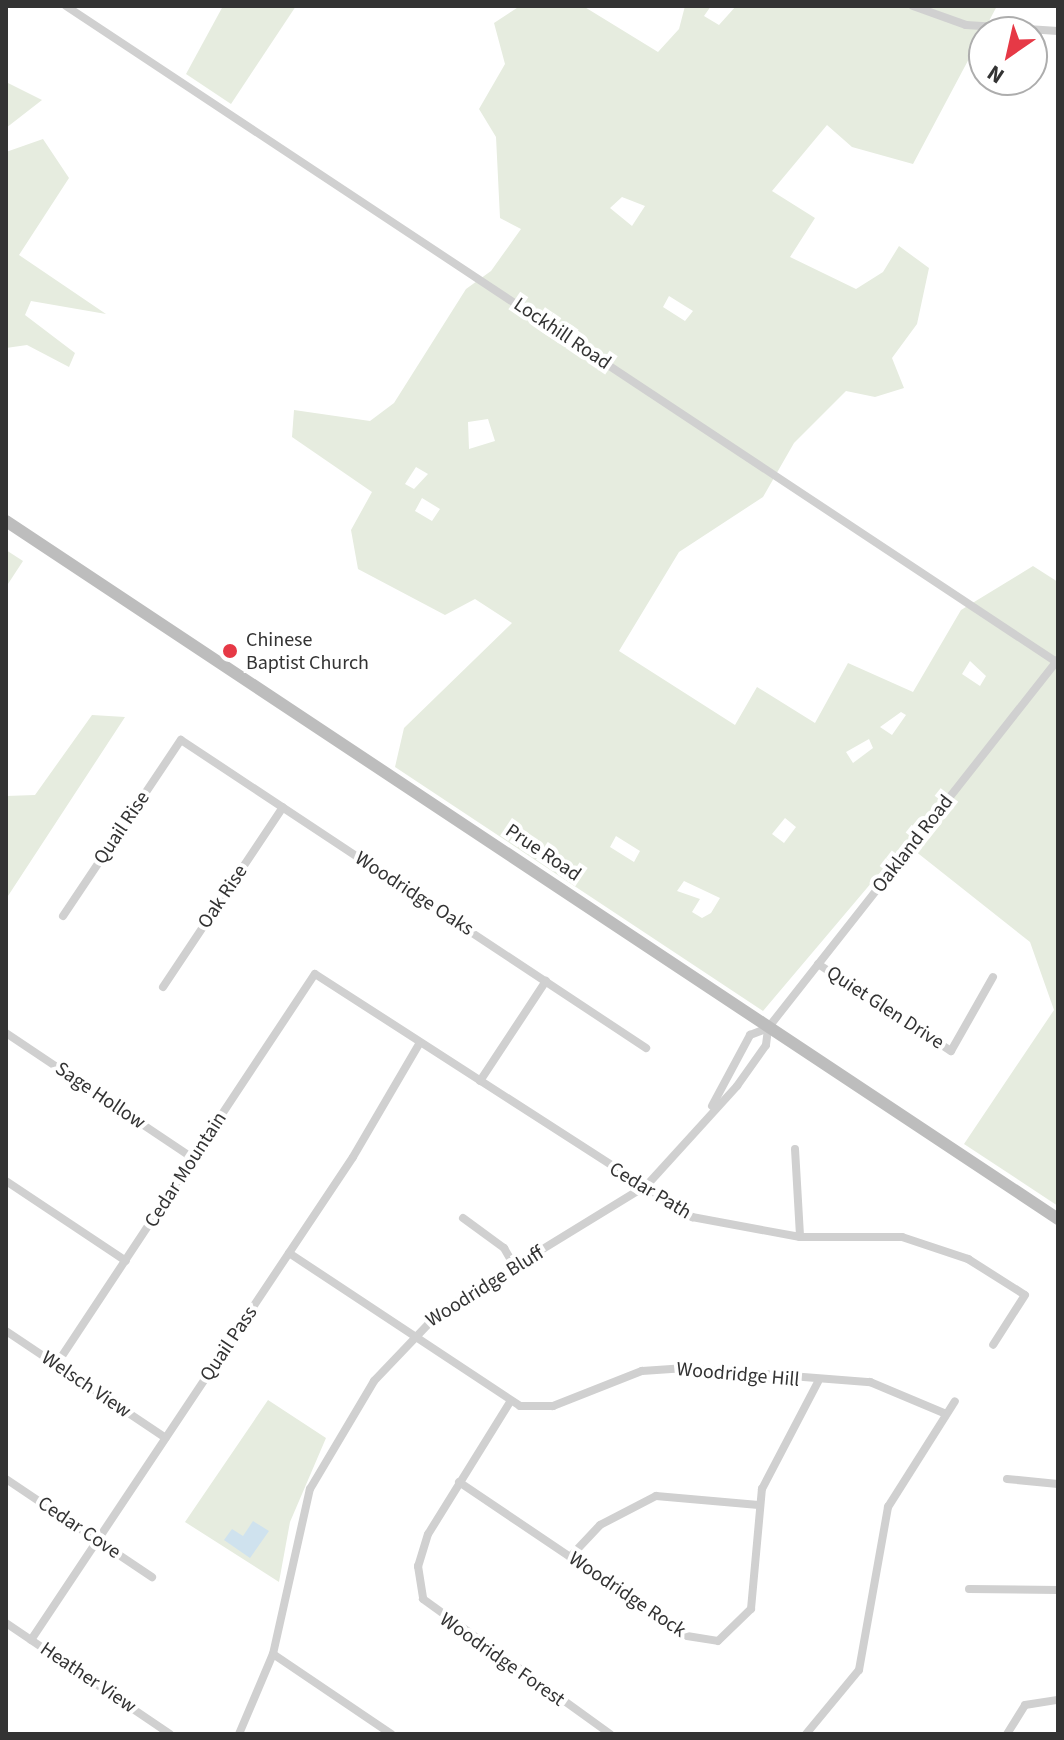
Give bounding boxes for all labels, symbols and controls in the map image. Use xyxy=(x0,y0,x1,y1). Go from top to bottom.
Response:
north arrow xyxy=(968,16,1048,96)
text: N xyxy=(981,57,1011,92)
street label: Lockhill Road xyxy=(509,293,615,375)
place label: Chinese Baptist Church xyxy=(246,628,369,675)
marker: Chinese Baptist Church xyxy=(221,642,239,660)
street label: Quail Rise xyxy=(89,787,155,869)
street label: Oakland Road xyxy=(867,790,959,898)
street label: Prue Road xyxy=(501,819,585,887)
street label: Woodridge Oaks xyxy=(350,847,478,941)
street label: Oak Rise xyxy=(193,861,253,933)
street label: Quiet Glen Drive xyxy=(822,961,948,1055)
street label: Sage Hollow xyxy=(50,1057,150,1135)
street label: Cedar Mountain xyxy=(140,1108,232,1232)
street label: Cedar Path xyxy=(605,1157,695,1225)
street label: Woodridge Bluff xyxy=(422,1241,548,1333)
street label: Quail Pass xyxy=(195,1302,263,1386)
street label: Welsch View xyxy=(37,1346,135,1424)
street label: Woodridge Hill xyxy=(676,1358,800,1392)
street label: Cedar Cove xyxy=(33,1492,125,1564)
street label: Woodridge Rock xyxy=(564,1547,690,1643)
street label: Woodridge Forest xyxy=(435,1608,569,1712)
street label: Heather View xyxy=(35,1637,141,1719)

